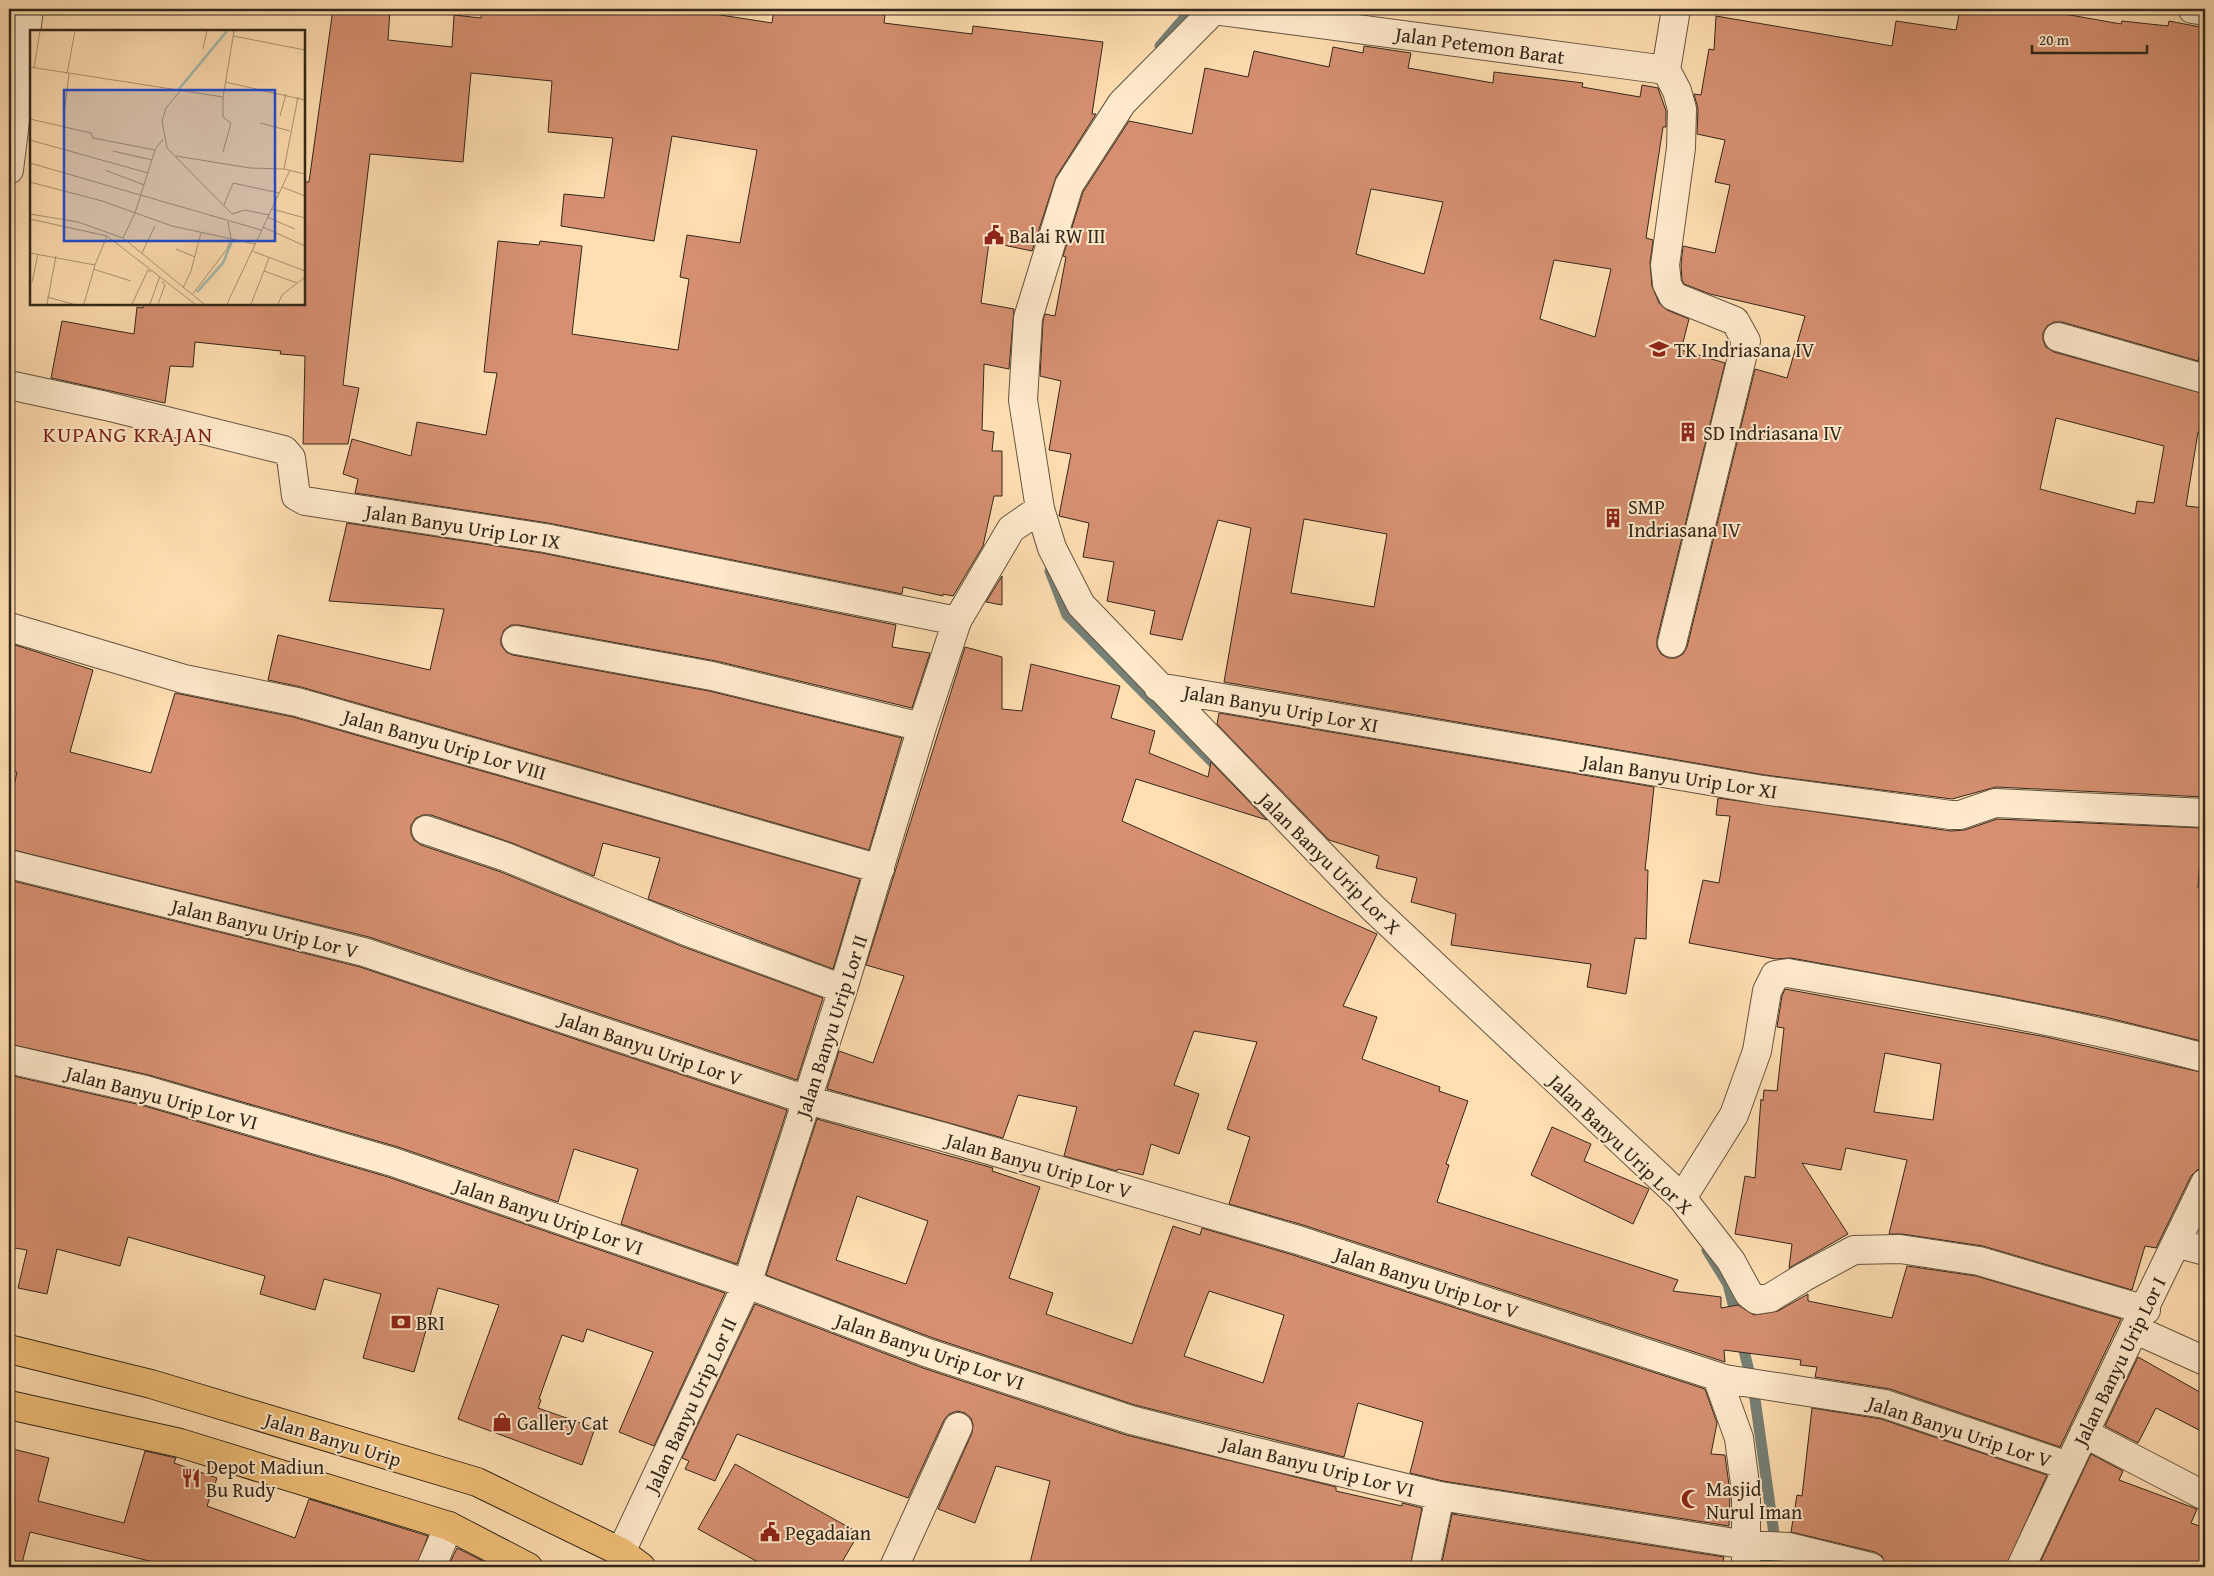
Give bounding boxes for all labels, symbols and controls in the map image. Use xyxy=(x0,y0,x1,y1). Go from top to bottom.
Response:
street label: Jalan Petemon Barat xyxy=(1391,18,1566,71)
scale bar xyxy=(2032,22,2146,54)
text: 20 m xyxy=(2039,29,2070,50)
inset map xyxy=(30,30,305,305)
place label: Balai RW III xyxy=(1009,221,1106,250)
public building icon: Balai RW III xyxy=(983,224,1005,246)
place label: TK Indriasana IV xyxy=(1674,335,1815,364)
school or university icon: TK Indriasana IV xyxy=(1648,338,1670,360)
district label: KUPANG KRAJAN xyxy=(43,418,213,450)
place label: SD Indriasana IV xyxy=(1703,418,1842,447)
building icon: SD Indriasana IV xyxy=(1677,421,1699,443)
place label: SMP Indriasana IV xyxy=(1628,492,1741,544)
street label: Jalan Banyu Urip Lor IX xyxy=(360,496,563,556)
building icon: SMP Indriasana IV xyxy=(1602,507,1624,529)
street label: Jalan Banyu Urip Lor XI xyxy=(1179,676,1381,739)
street label: Jalan Banyu Urip Lor VIII xyxy=(337,700,550,787)
street label: Jalan Banyu Urip Lor XI xyxy=(1577,746,1780,806)
street label: Jalan Banyu Urip Lor X xyxy=(1250,783,1408,941)
street label: Jalan Banyu Urip Lor V xyxy=(166,890,361,965)
street label: Jalan Banyu Urip Lor II xyxy=(787,931,874,1124)
street label: Jalan Banyu Urip Lor V xyxy=(553,1002,746,1093)
street label: Jalan Banyu Urip Lor VI xyxy=(60,1057,261,1137)
street label: Jalan Banyu Urip Lor X xyxy=(1540,1065,1700,1221)
street label: Jalan Banyu Urip Lor V xyxy=(940,1124,1135,1205)
street label: Jalan Banyu Urip Lor VI xyxy=(448,1169,647,1262)
street label: Jalan Banyu Urip Lor V xyxy=(1329,1238,1523,1325)
street label: Jalan Banyu Urip Lor I xyxy=(2064,1272,2173,1453)
street label: Jalan Banyu Urip Lor VI xyxy=(829,1304,1028,1397)
place label: BRI xyxy=(416,1308,445,1337)
bank icon: BRI xyxy=(390,1311,412,1333)
street label: Jalan Banyu Urip Lor II xyxy=(635,1312,743,1500)
street label: Jalan Banyu Urip Lor V xyxy=(1862,1387,2056,1474)
street label: Jalan Banyu Urip xyxy=(258,1404,405,1474)
place label: Gallery Cat xyxy=(517,1408,609,1437)
shop icon: Gallery Cat xyxy=(491,1411,513,1433)
street label: Jalan Banyu Urip Lor VI xyxy=(1216,1427,1417,1504)
place label: Depot Madiun Bu Rudy xyxy=(206,1452,324,1504)
restaurant icon: Depot Madiun Bu Rudy xyxy=(180,1467,202,1489)
place label: Masjid Nurul Iman xyxy=(1706,1474,1802,1526)
mosque icon: Masjid Nurul Iman xyxy=(1680,1488,1702,1510)
place label: Pegadaian xyxy=(785,1518,871,1547)
public building icon: Pegadaian xyxy=(759,1521,781,1543)

